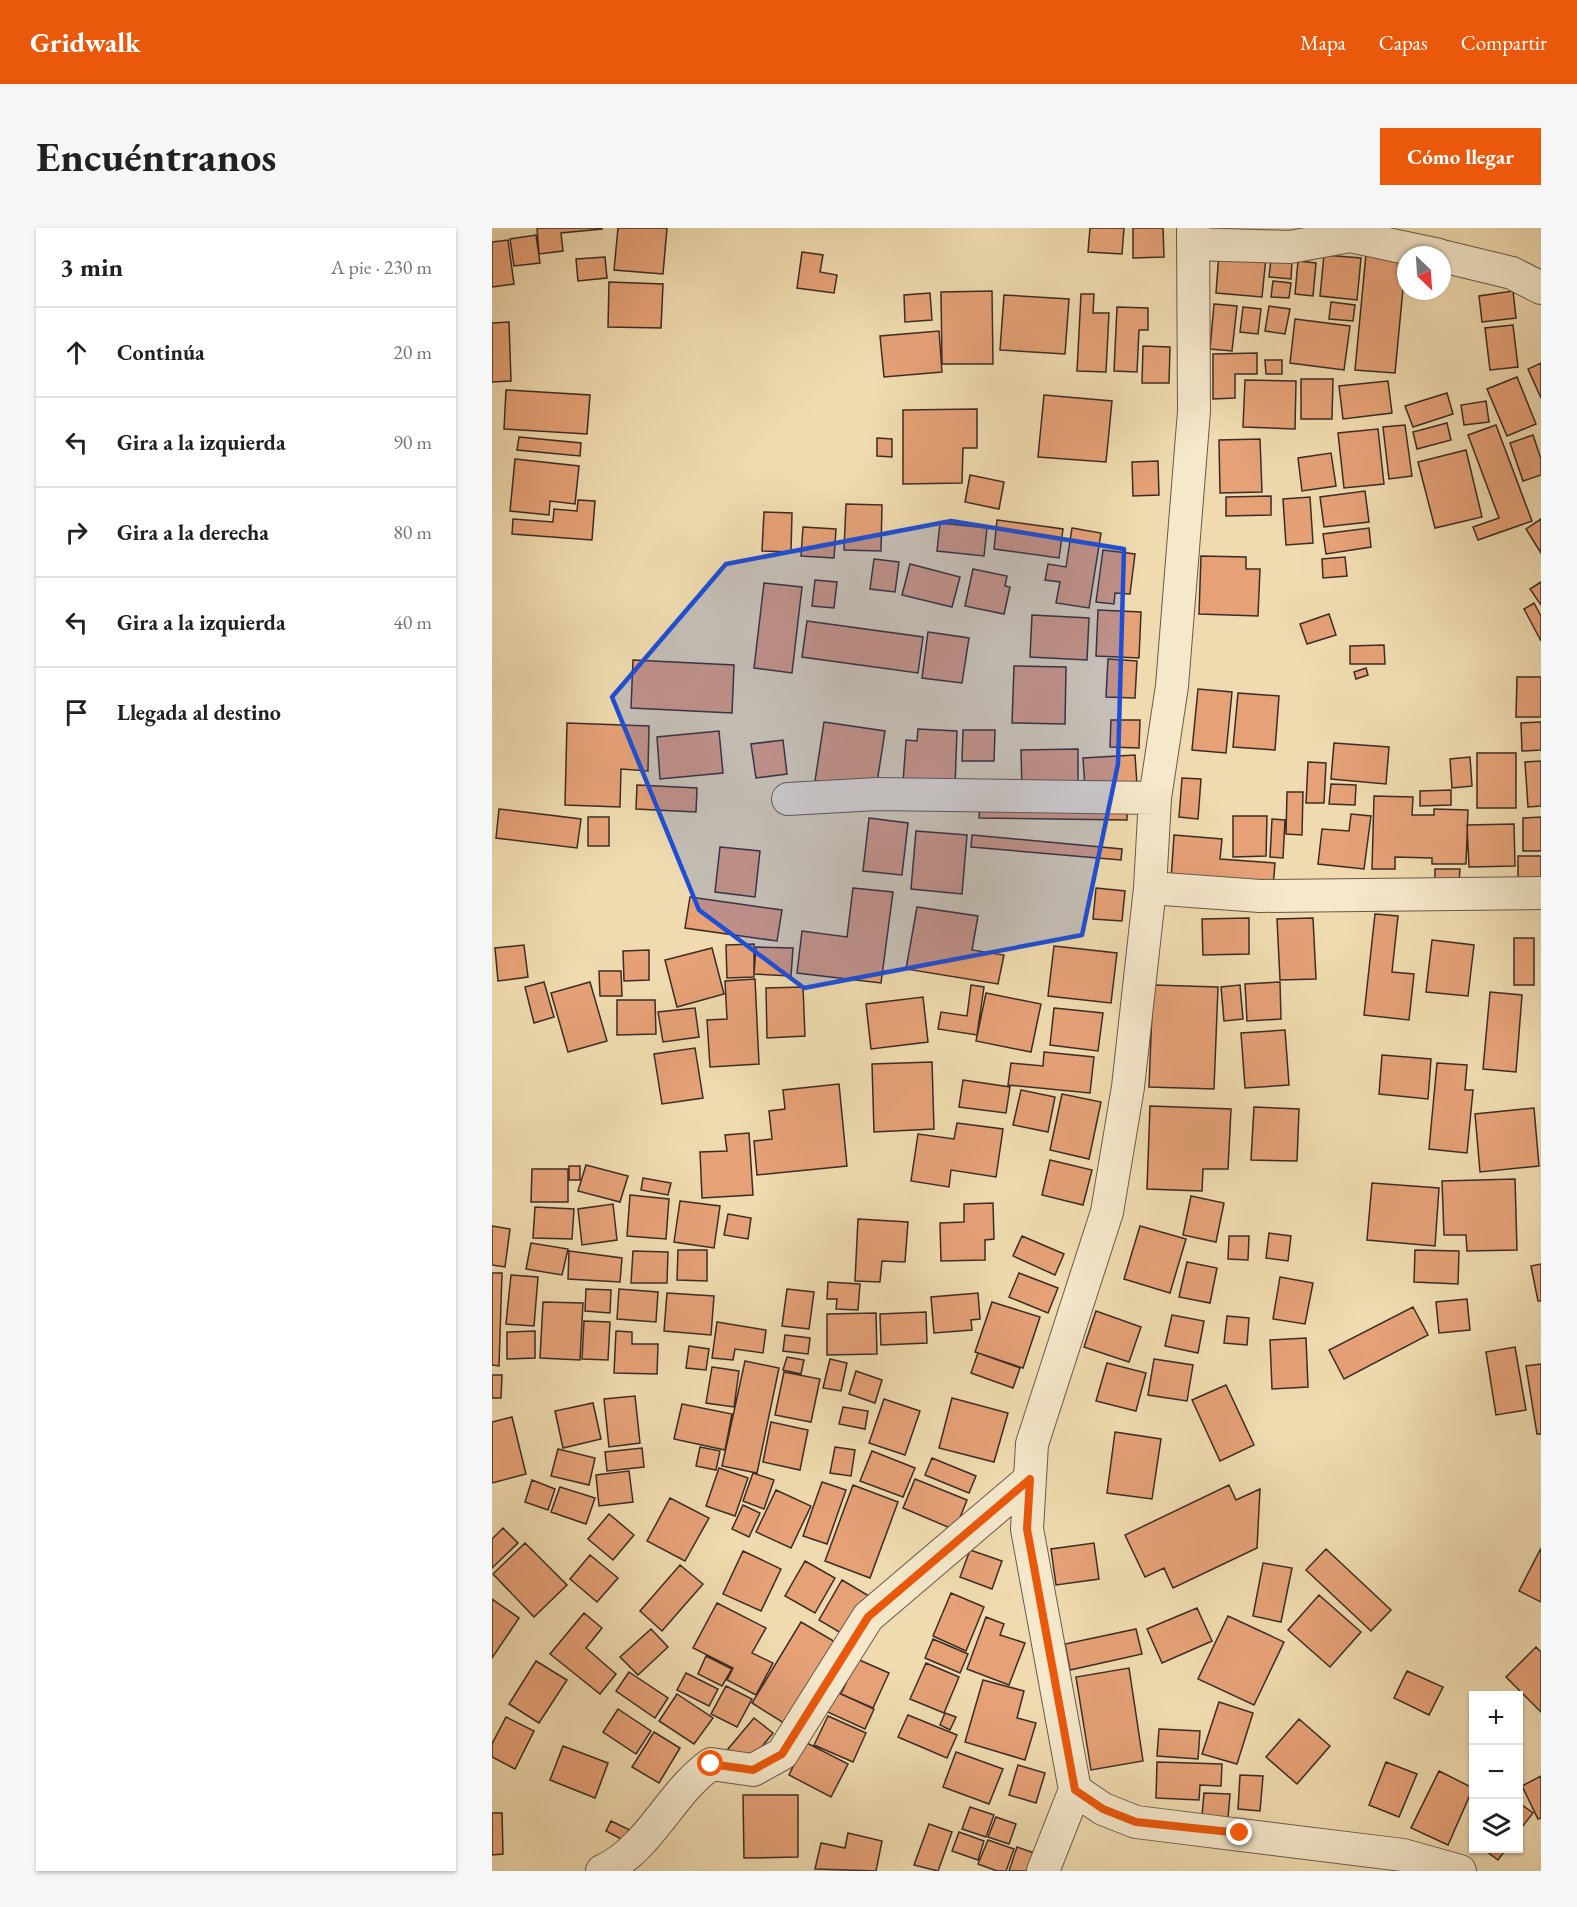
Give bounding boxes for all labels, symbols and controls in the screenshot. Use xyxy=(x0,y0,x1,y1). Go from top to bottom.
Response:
text: Gridwalk xyxy=(30,24,141,60)
text: Mapa xyxy=(1300,29,1346,56)
text: Capas xyxy=(1379,29,1428,56)
text: Compartir xyxy=(1461,29,1547,56)
button: Cómo llegar xyxy=(1380,128,1541,185)
text: Encuéntranos xyxy=(36,129,276,184)
north arrow xyxy=(1397,246,1451,300)
text: 3 min xyxy=(60,250,123,284)
text: A pie · 230 m xyxy=(331,254,432,280)
icon: ahead xyxy=(60,336,93,369)
text: Continúa xyxy=(117,338,205,367)
text: 20 m xyxy=(393,339,432,365)
icon: left xyxy=(60,426,93,459)
text: Gira a la izquierda xyxy=(117,428,286,457)
text: 90 m xyxy=(393,429,432,455)
icon: right xyxy=(60,516,93,549)
text: Gira a la derecha xyxy=(117,518,269,547)
text: 80 m xyxy=(393,519,432,545)
icon: left xyxy=(60,606,93,639)
text: Gira a la izquierda xyxy=(117,608,286,637)
text: 40 m xyxy=(393,609,432,635)
icon: arrive xyxy=(60,696,93,729)
text: Llegada al destino xyxy=(117,698,281,727)
map controls xyxy=(1469,1691,1523,1853)
button: + xyxy=(1469,1691,1523,1745)
button: − xyxy=(1469,1745,1523,1799)
route start xyxy=(697,1750,723,1776)
button: layers xyxy=(1469,1799,1523,1853)
route end xyxy=(1226,1819,1252,1845)

